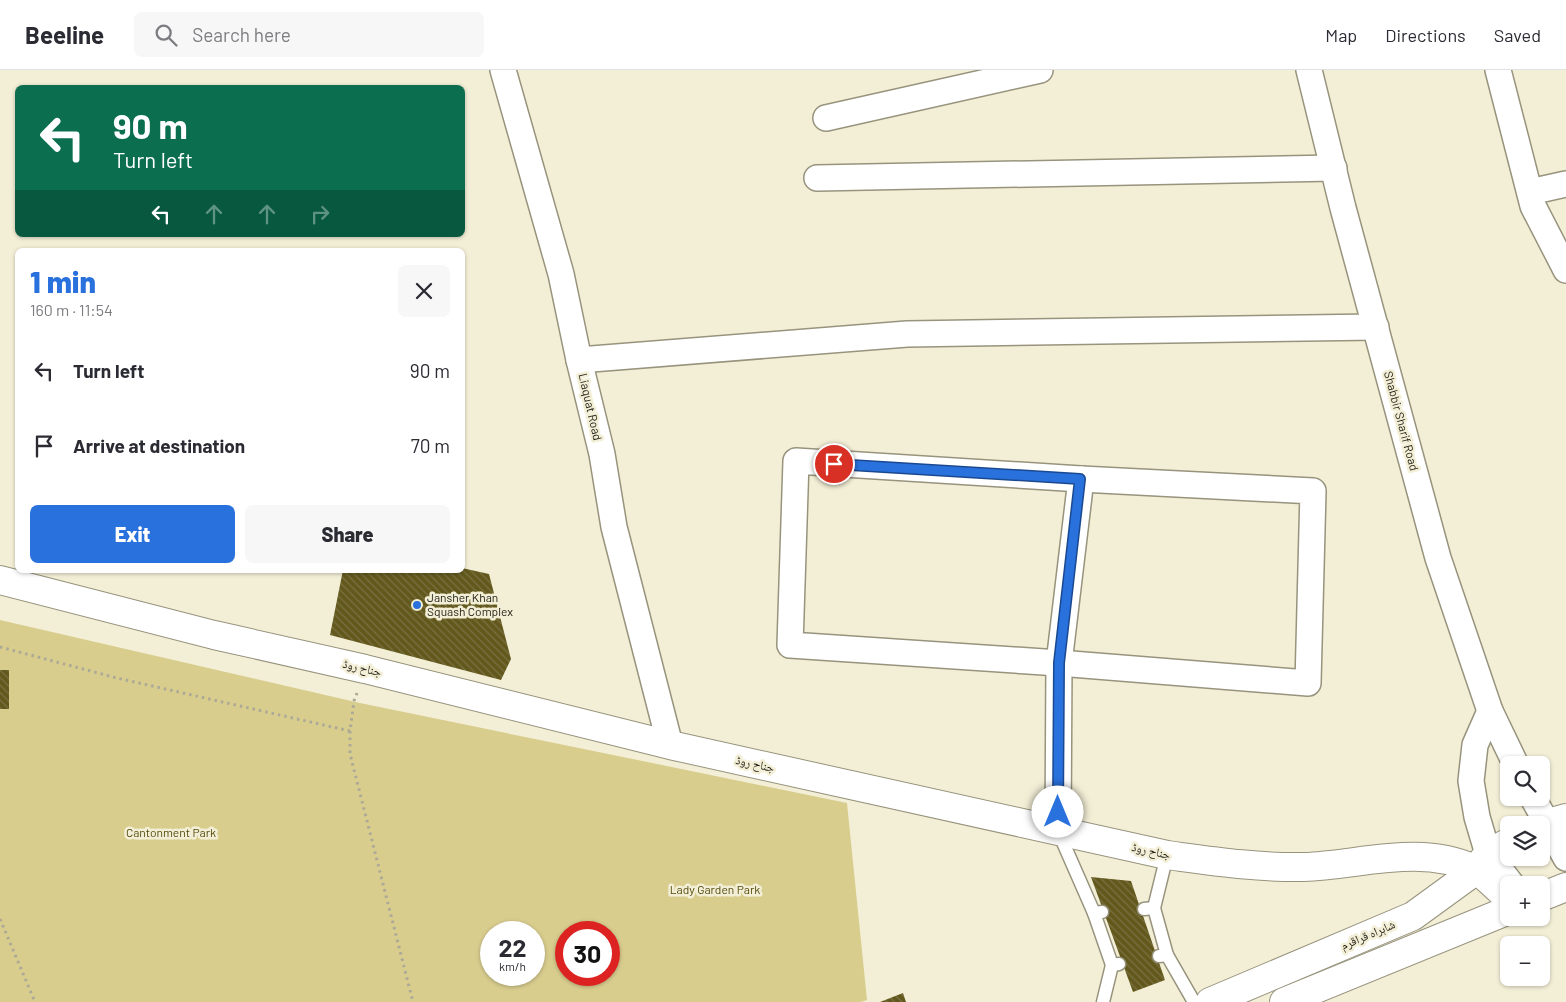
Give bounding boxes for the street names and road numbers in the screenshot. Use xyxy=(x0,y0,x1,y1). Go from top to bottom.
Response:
street label: Shabbir Sharif Road xyxy=(1382,369,1422,472)
street label: Liaquat Road xyxy=(576,372,605,442)
street label: جناح روڈ xyxy=(341,656,383,679)
street label: جناح روڈ xyxy=(734,752,776,775)
street label: جناح روڈ xyxy=(1130,839,1172,862)
street label: شاہراہ قراقرم xyxy=(1338,916,1398,954)

